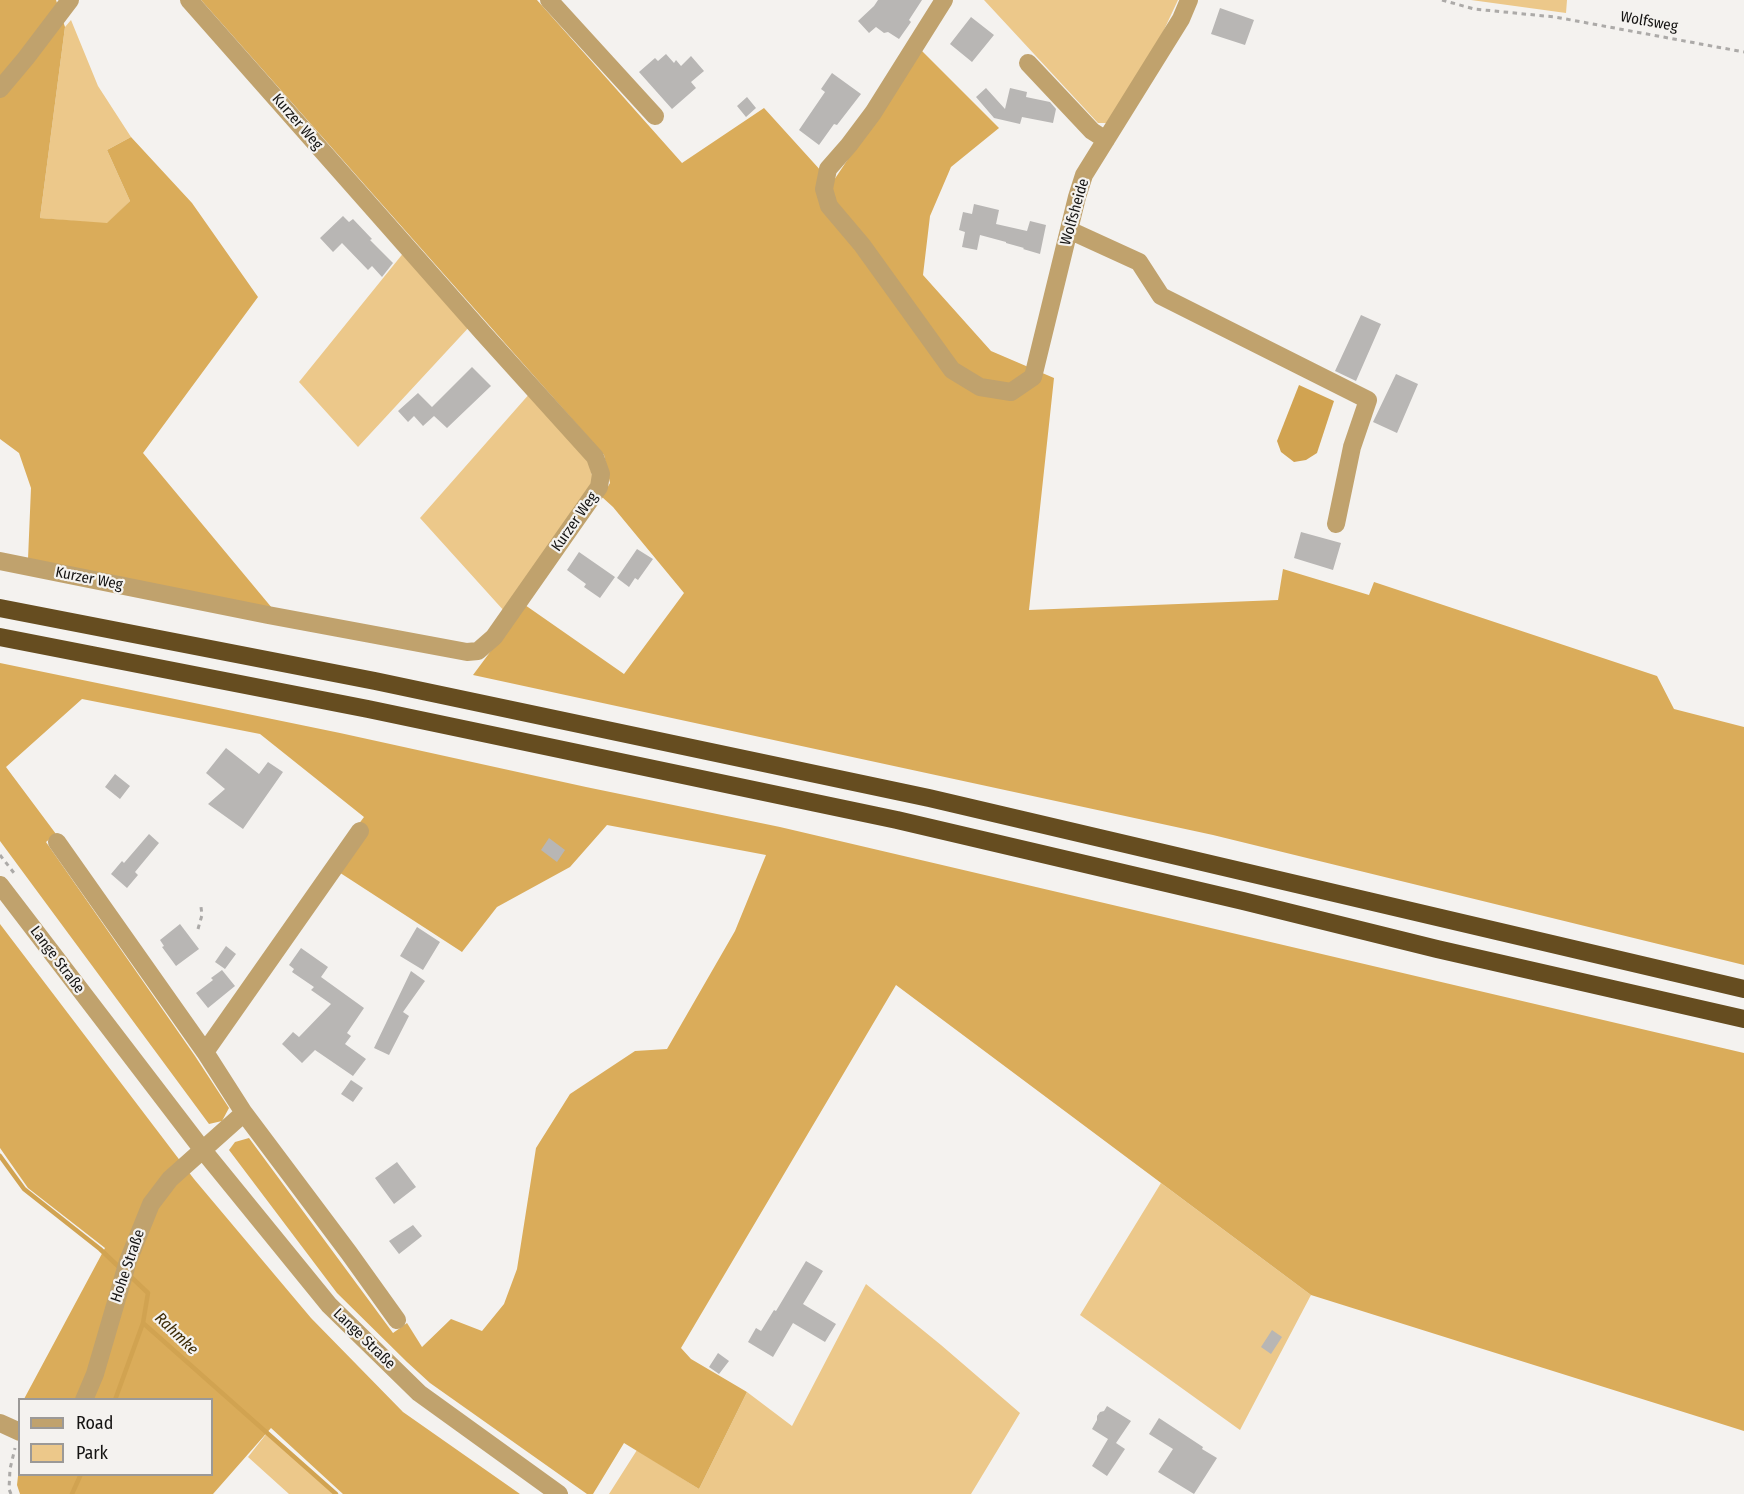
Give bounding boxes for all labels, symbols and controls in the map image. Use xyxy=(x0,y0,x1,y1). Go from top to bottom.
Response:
street label: Wolfsweg xyxy=(1619,8,1679,36)
street label: Kurzer Weg xyxy=(268,90,326,154)
street label: Wolfsheide xyxy=(1057,177,1093,247)
street label: Kurzer Weg xyxy=(548,489,602,555)
street label: Kurzer Weg xyxy=(54,564,124,594)
street label: Lange Straße xyxy=(26,923,88,997)
street label: Hohe Straße xyxy=(107,1227,149,1305)
street label: Lange Straße xyxy=(329,1305,399,1373)
water label: Rahmke xyxy=(150,1309,202,1359)
legend xyxy=(18,1398,213,1476)
text: Road xyxy=(76,1412,113,1434)
text: Park xyxy=(76,1442,108,1464)

